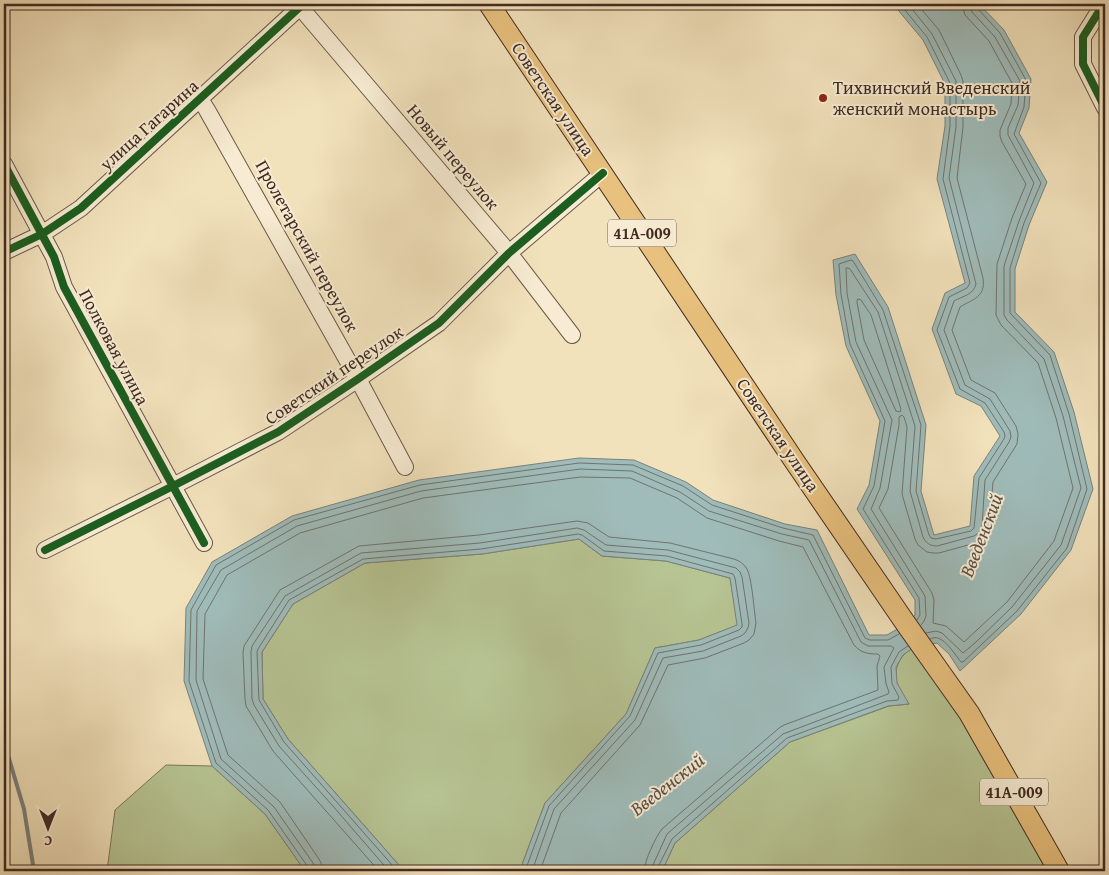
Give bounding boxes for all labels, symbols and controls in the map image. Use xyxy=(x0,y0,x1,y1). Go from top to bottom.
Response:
street label: Советская улица xyxy=(505,36,602,162)
street label: улица Гагарина xyxy=(92,72,205,177)
place label: Тихвинский Введенский женский монастырь xyxy=(833,74,1031,122)
marker: Тихвинский Введенский женский монастырь xyxy=(817,92,829,104)
street label: Новый переулок xyxy=(401,98,506,216)
street label: Пролетарский переулок xyxy=(249,155,366,337)
road number: 41А-009 xyxy=(608,220,676,247)
street label: Полковая улица xyxy=(72,284,157,410)
street label: Советский переулок xyxy=(259,318,409,431)
street label: Советская улица xyxy=(730,372,827,498)
water label: Введенский xyxy=(952,489,1010,582)
water label: Введенский xyxy=(623,746,710,823)
road number: 41А-009 xyxy=(980,779,1048,806)
north arrow xyxy=(22,802,72,852)
text: С xyxy=(44,831,52,851)

